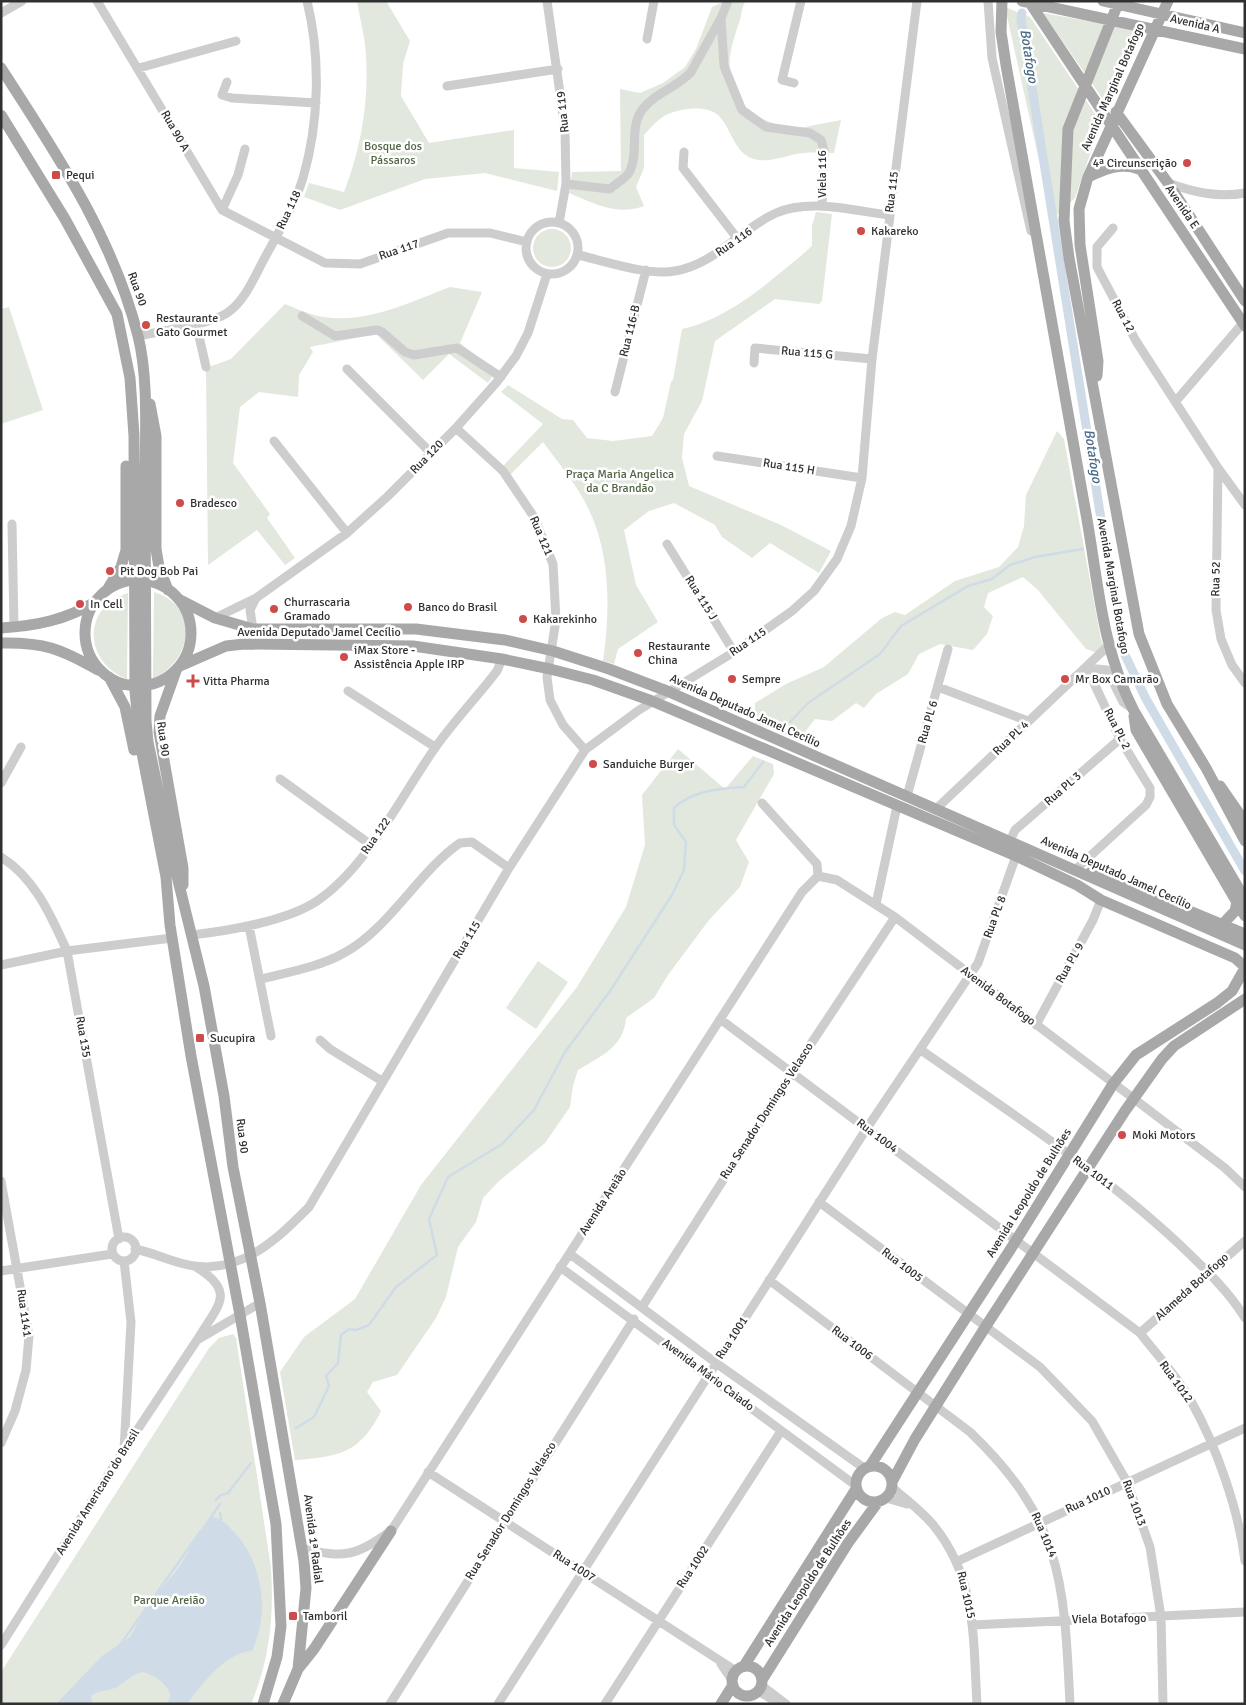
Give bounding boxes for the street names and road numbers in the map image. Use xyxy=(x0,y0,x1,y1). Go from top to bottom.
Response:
street label: Avenida A xyxy=(1169,11,1222,37)
street label: Avenida Marginal Botafogo xyxy=(1078,21,1148,153)
street label: Rua 119 xyxy=(553,90,573,134)
street label: Rua 90 A xyxy=(157,108,193,155)
street label: Viela 116 xyxy=(815,150,830,198)
street label: Rua 115 xyxy=(882,170,902,214)
street label: Avenida E xyxy=(1162,182,1202,232)
street label: Rua 118 xyxy=(273,188,305,232)
street label: Rua 116 xyxy=(713,224,755,260)
street label: Rua 117 xyxy=(377,236,421,264)
street label: Rua 90 xyxy=(124,270,150,308)
street label: Rua 12 xyxy=(1108,297,1138,335)
street label: Rua 116-B xyxy=(616,303,644,359)
street label: Rua 115 G xyxy=(780,343,834,363)
street label: Rua 120 xyxy=(407,437,447,477)
street label: Rua 115 H xyxy=(762,455,816,479)
street label: Rua 121 xyxy=(526,514,556,558)
street label: Avenida Marginal Botafogo xyxy=(1094,517,1132,655)
street label: Rua 52 xyxy=(1208,561,1224,597)
street label: Rua 115 J xyxy=(681,573,721,623)
street label: Rua 115 xyxy=(727,624,769,660)
street label: Avenida Deputado Jamel Cecílio xyxy=(237,625,401,640)
street label: Avenida Deputado Jamel Cecílio xyxy=(667,671,823,751)
street label: Rua PL 6 xyxy=(915,699,941,745)
street label: Rua PL 2 xyxy=(1100,706,1134,752)
street label: Rua PL 4 xyxy=(990,717,1033,759)
street label: Rua 90 xyxy=(153,721,173,757)
street label: Rua PL 3 xyxy=(1041,769,1085,809)
street label: Rua 122 xyxy=(358,815,394,857)
street label: Avenida Deputado Jamel Cecílio xyxy=(1038,833,1194,913)
street label: Rua PL 8 xyxy=(980,894,1010,940)
street label: Rua 115 xyxy=(450,918,484,962)
street label: Rua PL 9 xyxy=(1053,940,1087,986)
street label: Avenida Botafogo xyxy=(958,963,1038,1029)
street label: Rua 135 xyxy=(72,1015,94,1059)
street label: Rua Senador Domingos Velasco xyxy=(717,1040,817,1182)
street label: Rua 1004 xyxy=(853,1116,901,1157)
street label: Rua 90 xyxy=(232,1118,252,1154)
street label: Avenida Leopoldo de Bulhões xyxy=(983,1126,1075,1260)
street label: Rua 1011 xyxy=(1069,1153,1117,1193)
street label: Avenida Areião xyxy=(576,1166,630,1238)
street label: Rua 1005 xyxy=(878,1245,926,1285)
street label: Alameda Botafogo xyxy=(1152,1250,1232,1324)
street label: Rua 1141 xyxy=(13,1288,35,1338)
street label: Rua 1001 xyxy=(713,1314,751,1362)
street label: Rua 1006 xyxy=(828,1323,876,1363)
street label: Avenida Mário Caiado xyxy=(659,1336,757,1414)
street label: Rua 1012 xyxy=(1156,1358,1196,1406)
street label: Avenida Americano do Brasil xyxy=(53,1426,143,1558)
street label: Rua Senador Domingos Velasco xyxy=(462,1439,560,1583)
street label: Rua 1013 xyxy=(1119,1478,1149,1528)
street label: Rua 1010 xyxy=(1063,1483,1113,1517)
street label: Avenida 1ª Radial xyxy=(300,1493,326,1585)
street label: Rua 1014 xyxy=(1028,1510,1061,1561)
street label: Avenida Leopoldo de Bulhões xyxy=(761,1516,855,1650)
street label: Rua 1002 xyxy=(674,1543,712,1591)
street label: Rua 1007 xyxy=(550,1547,598,1585)
street label: Rua 1015 xyxy=(953,1570,979,1620)
street label: Viela Botafogo xyxy=(1071,1611,1147,1627)

